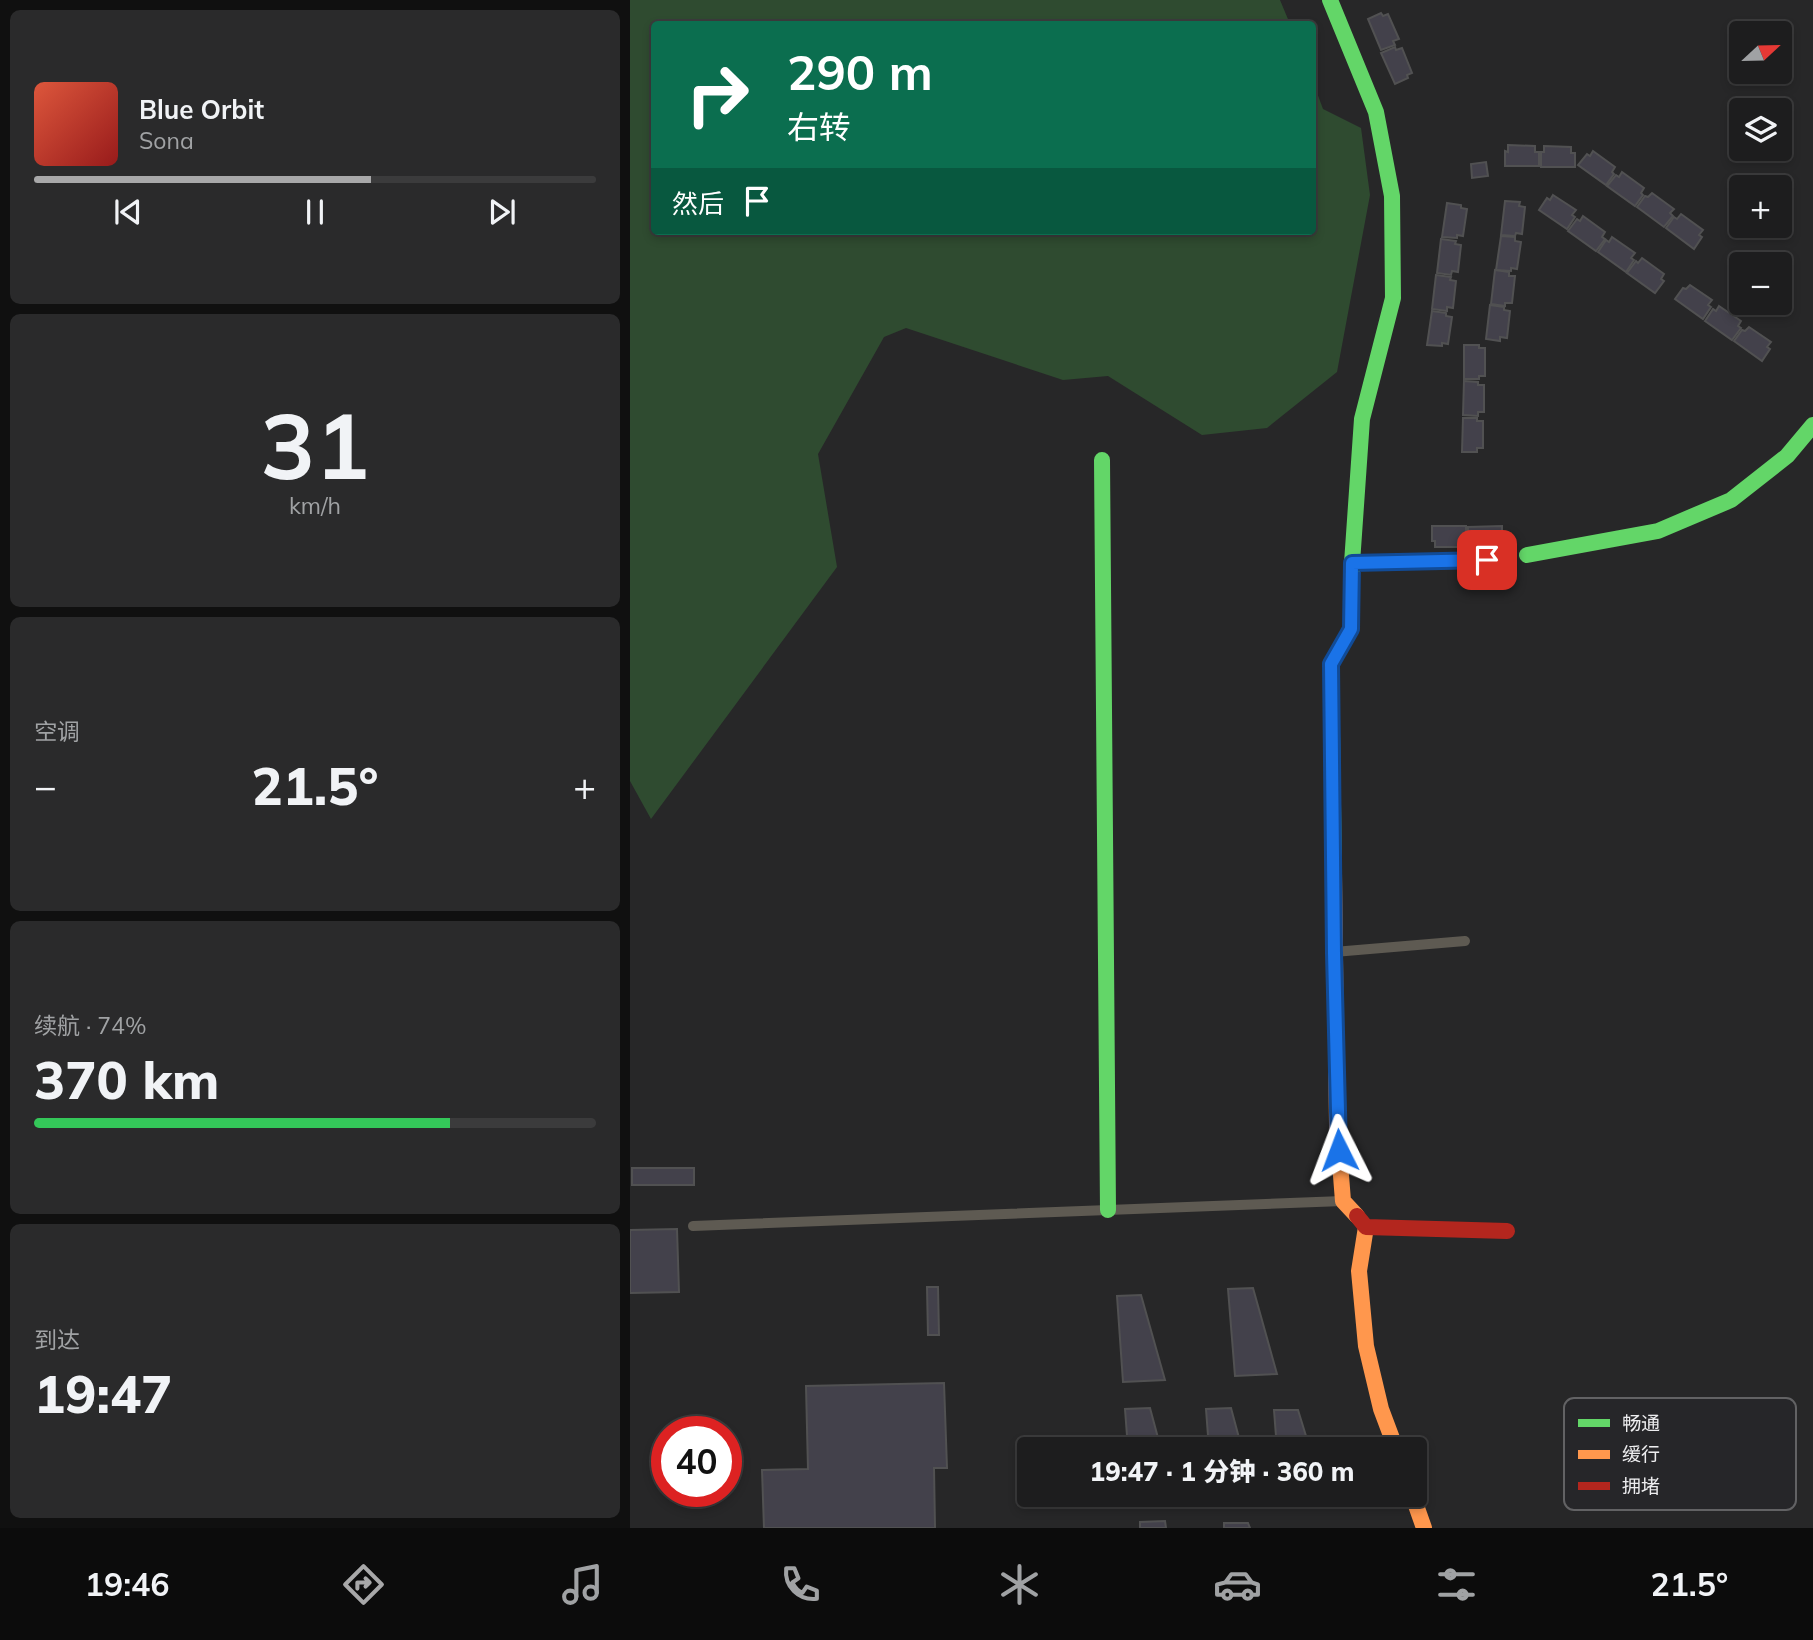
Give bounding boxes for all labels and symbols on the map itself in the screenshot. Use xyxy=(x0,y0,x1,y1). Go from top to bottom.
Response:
north arrow xyxy=(1729,21,1792,84)
pin xyxy=(1457,530,1517,590)
position arrow xyxy=(1302,1113,1376,1187)
legend xyxy=(1564,1398,1796,1510)
text: 畅通 xyxy=(1622,1411,1660,1435)
speed limit sign: 40 xyxy=(651,1416,742,1507)
text: 缓行 xyxy=(1622,1442,1660,1466)
text: 拥堵 xyxy=(1622,1474,1660,1498)

